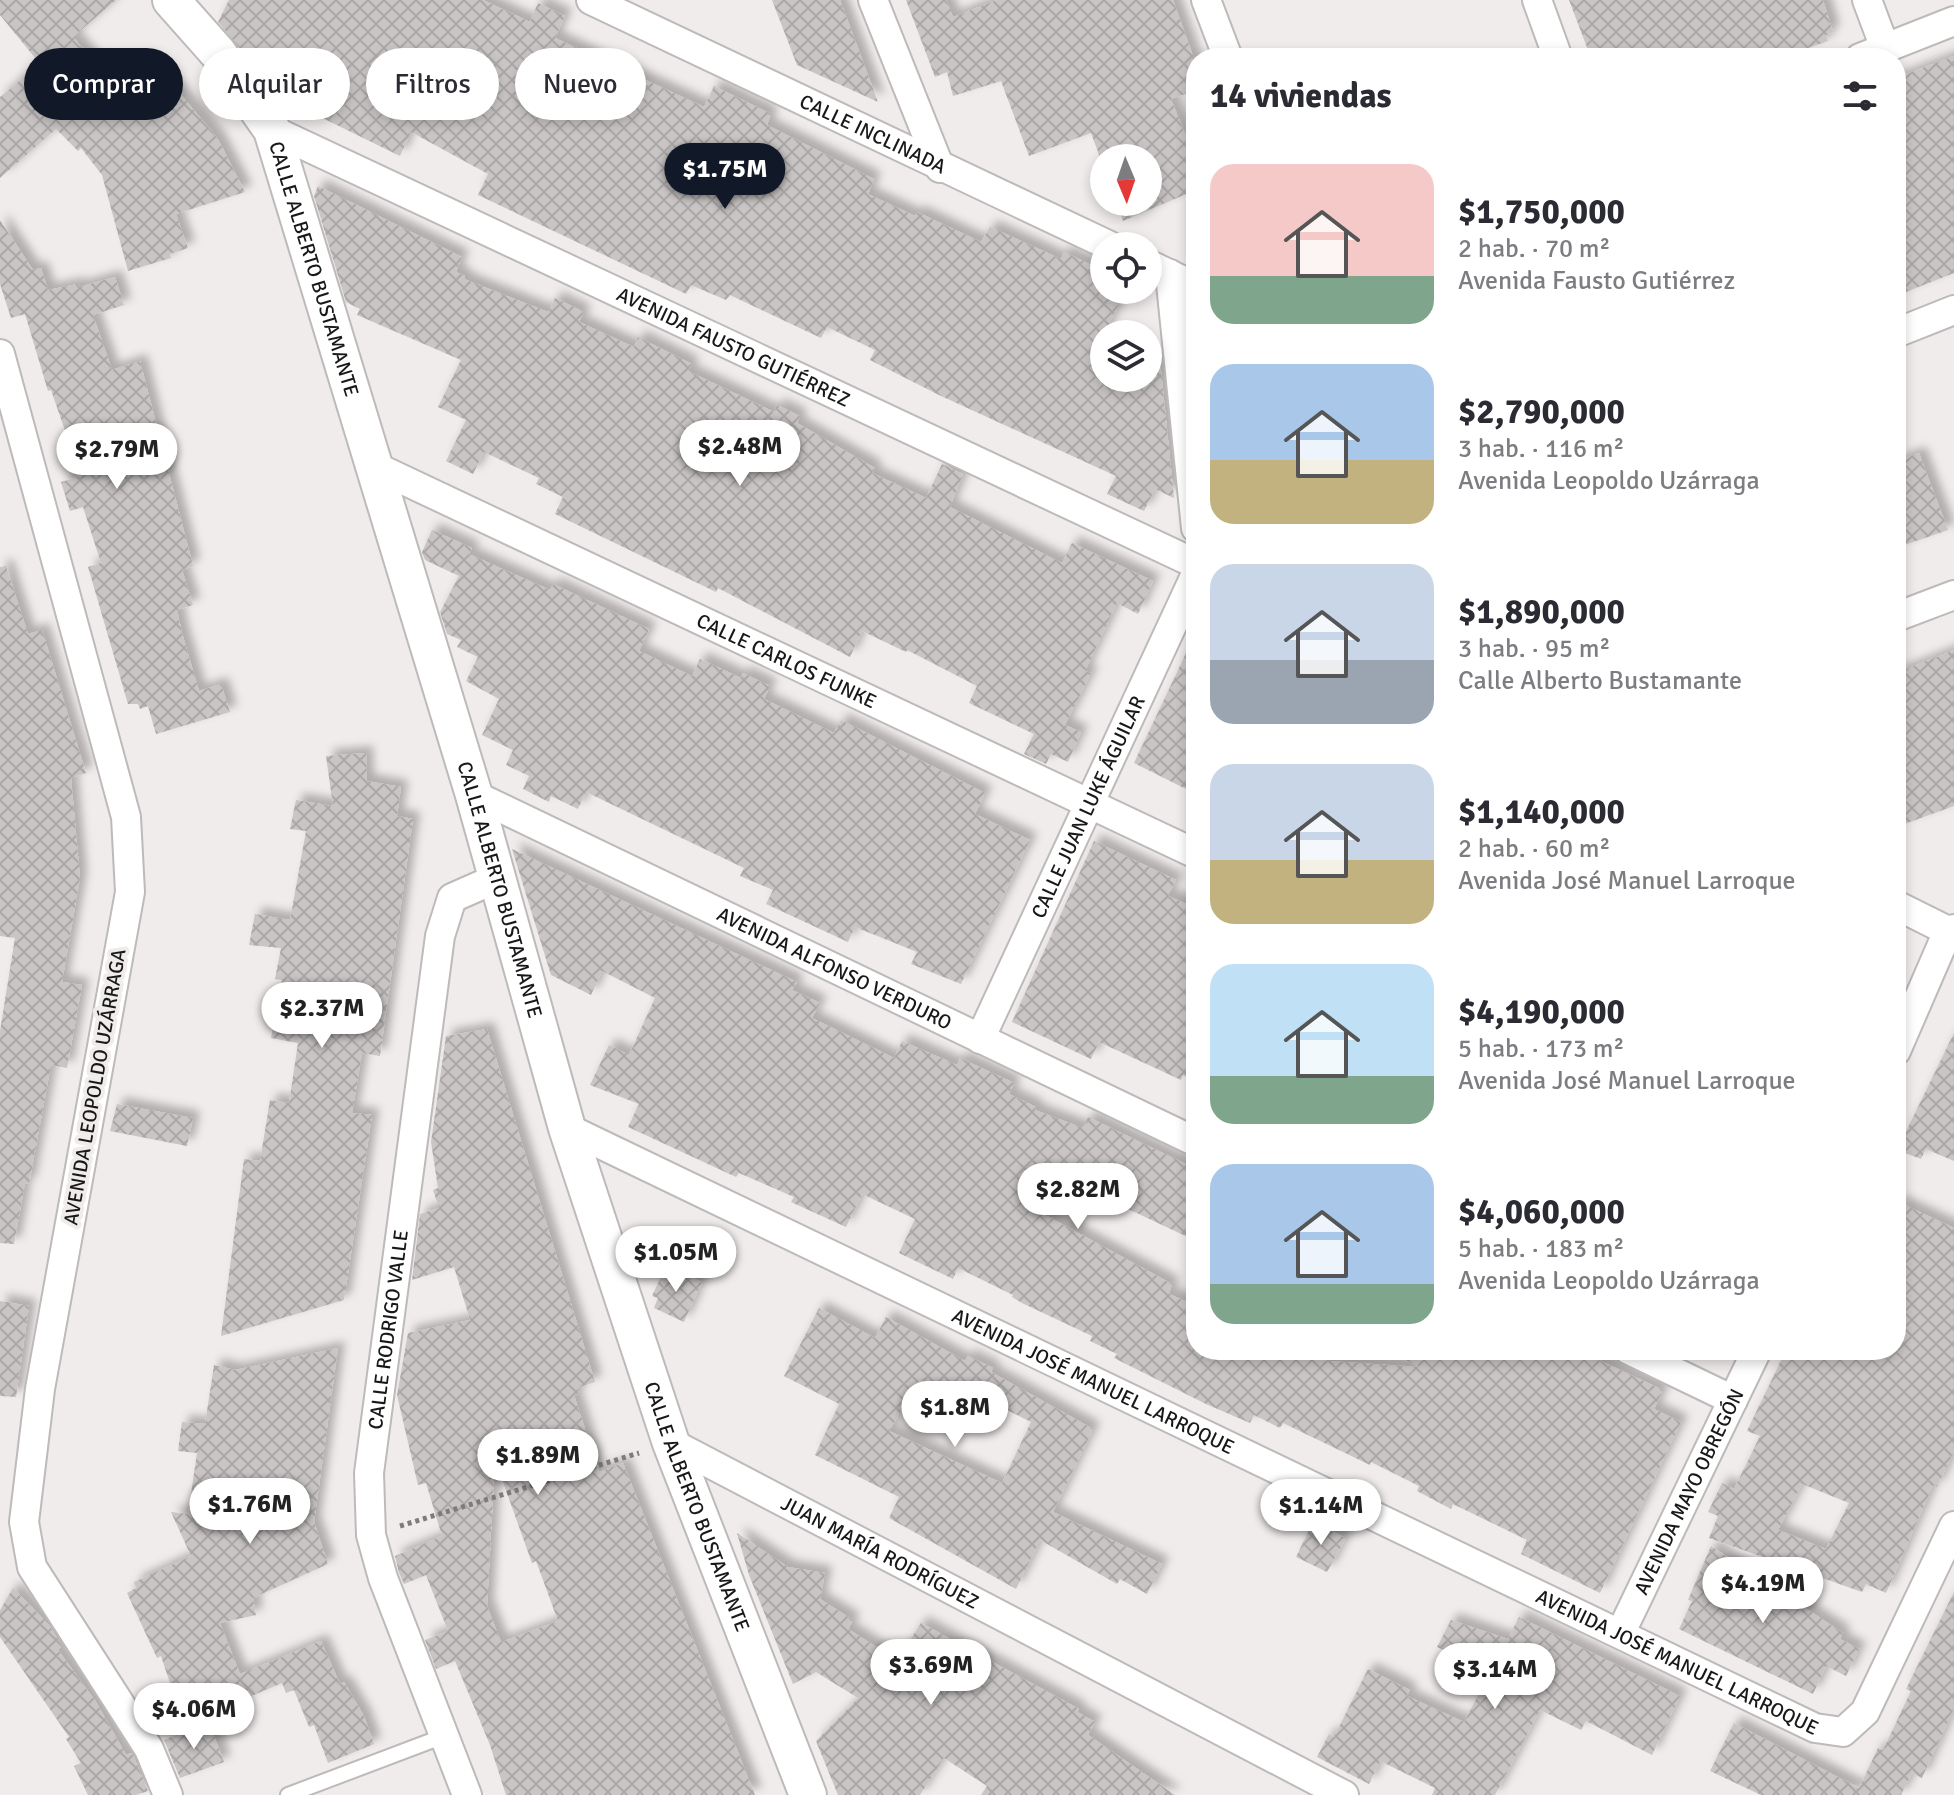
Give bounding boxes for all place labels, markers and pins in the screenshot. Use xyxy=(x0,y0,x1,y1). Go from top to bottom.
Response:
pin: $1.75M xyxy=(660,143,790,211)
pin: $2.48M xyxy=(675,420,805,488)
pin: $2.79M xyxy=(52,423,182,491)
pin: $2.37M xyxy=(257,982,387,1050)
pin: $2.82M xyxy=(1013,1163,1143,1231)
pin: $1.05M xyxy=(611,1226,741,1294)
pin: $1.8M xyxy=(899,1381,1011,1449)
pin: $1.89M xyxy=(473,1429,603,1497)
pin: $1.76M xyxy=(185,1478,315,1546)
pin: $1.14M xyxy=(1256,1479,1386,1547)
pin: $4.19M xyxy=(1698,1557,1828,1625)
pin: $3.69M xyxy=(866,1639,996,1707)
pin: $3.14M xyxy=(1430,1643,1560,1711)
pin: $4.06M xyxy=(129,1683,259,1751)

